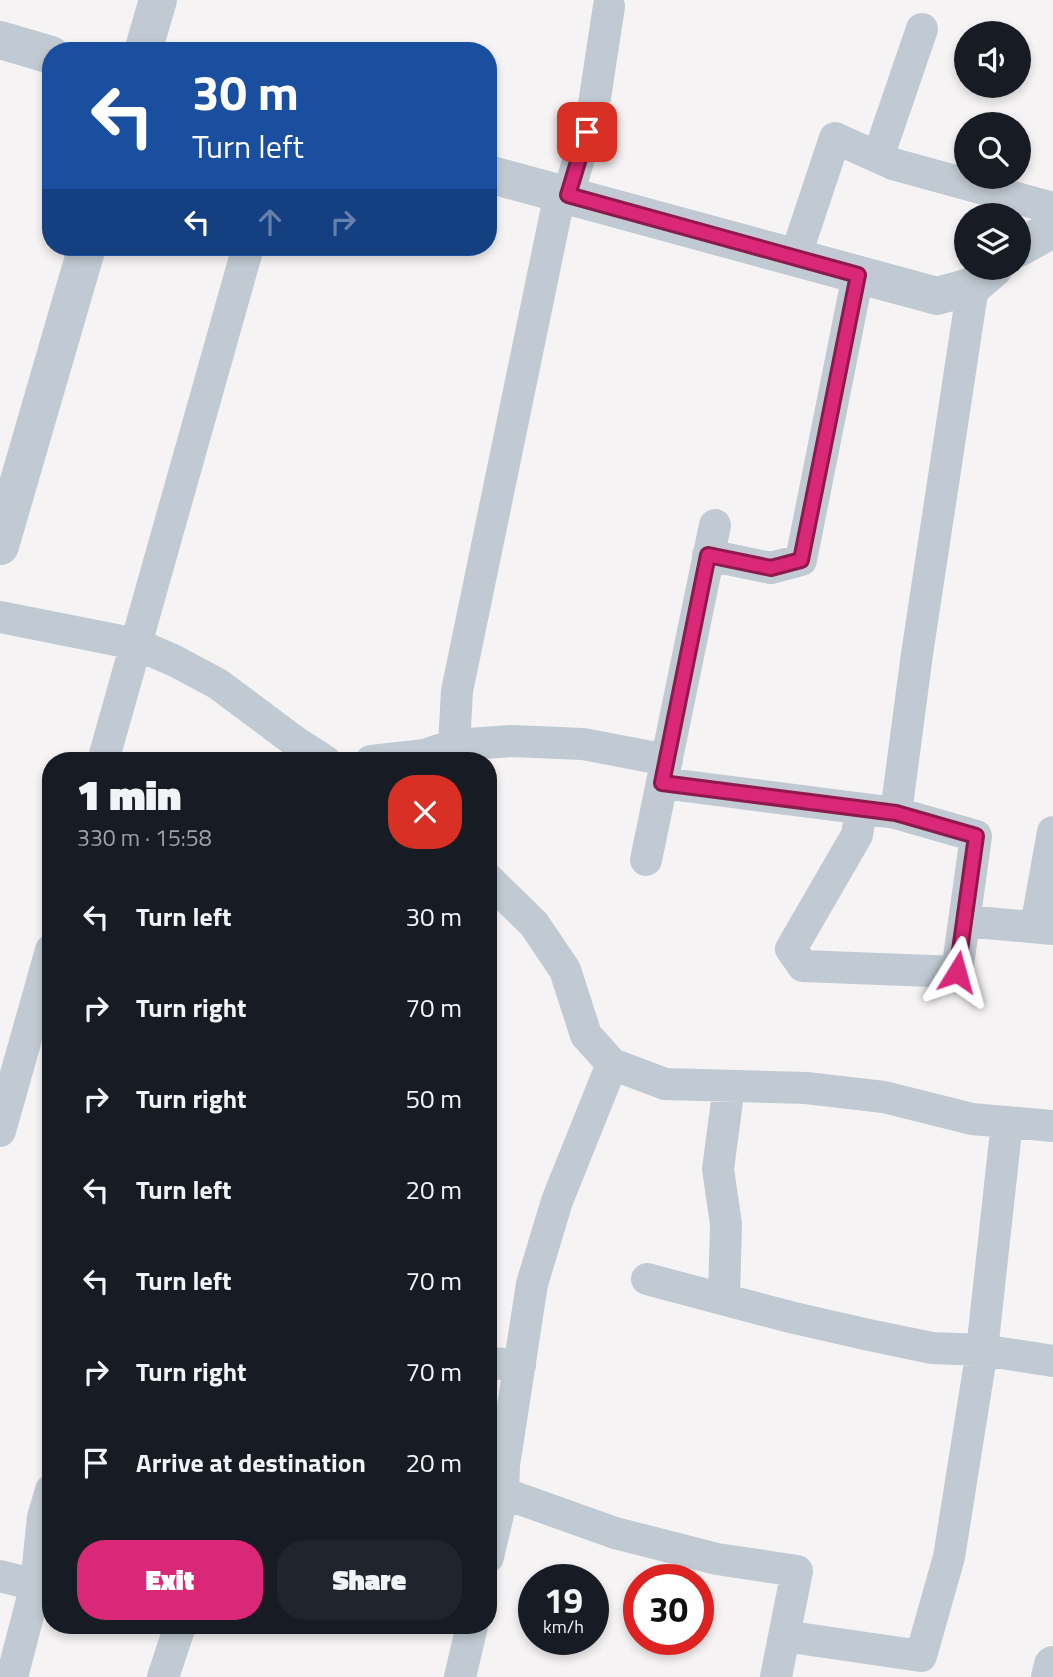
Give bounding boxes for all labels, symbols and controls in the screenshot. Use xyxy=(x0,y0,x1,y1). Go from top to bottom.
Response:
map controls xyxy=(954,21,1031,280)
button: sound xyxy=(954,21,1031,98)
text: 30 m xyxy=(192,54,299,129)
icon: left xyxy=(77,70,168,161)
pin xyxy=(557,102,617,162)
button: search xyxy=(954,112,1031,189)
icon: arrive xyxy=(568,113,606,151)
text: Turn left xyxy=(192,122,304,170)
icon: left xyxy=(178,203,216,241)
icon: ahead xyxy=(251,203,289,241)
icon: right xyxy=(324,203,362,241)
button: layers xyxy=(954,203,1031,280)
text: 1 min xyxy=(77,762,181,826)
button: close xyxy=(388,775,462,849)
text: 330 m · 15:58 xyxy=(77,820,212,855)
text: Turn left xyxy=(136,897,231,936)
text: 30 m xyxy=(405,897,462,936)
icon: left xyxy=(77,898,115,936)
position arrow xyxy=(920,935,994,1009)
text: Turn right xyxy=(136,988,247,1027)
text: 70 m xyxy=(405,988,462,1027)
icon: right xyxy=(77,989,115,1027)
text: Turn right xyxy=(136,1079,247,1118)
text: 50 m xyxy=(405,1079,462,1118)
icon: right xyxy=(77,1080,115,1118)
text: Turn left xyxy=(136,1170,231,1209)
text: 20 m xyxy=(405,1170,462,1209)
icon: left xyxy=(77,1171,115,1209)
text: Turn left xyxy=(136,1261,231,1300)
text: 70 m xyxy=(405,1261,462,1300)
icon: left xyxy=(77,1262,115,1300)
text: Turn right xyxy=(136,1352,247,1391)
text: 70 m xyxy=(405,1352,462,1391)
icon: right xyxy=(77,1353,115,1391)
text: Arrive at destination xyxy=(136,1443,366,1482)
text: 20 m xyxy=(405,1443,462,1482)
icon: arrive xyxy=(77,1444,115,1482)
button: Exit xyxy=(77,1540,263,1620)
button: Share xyxy=(277,1540,462,1620)
speed limit sign: 30 xyxy=(623,1564,714,1655)
text: 19 xyxy=(544,1573,583,1627)
text: km/h xyxy=(543,1613,584,1640)

